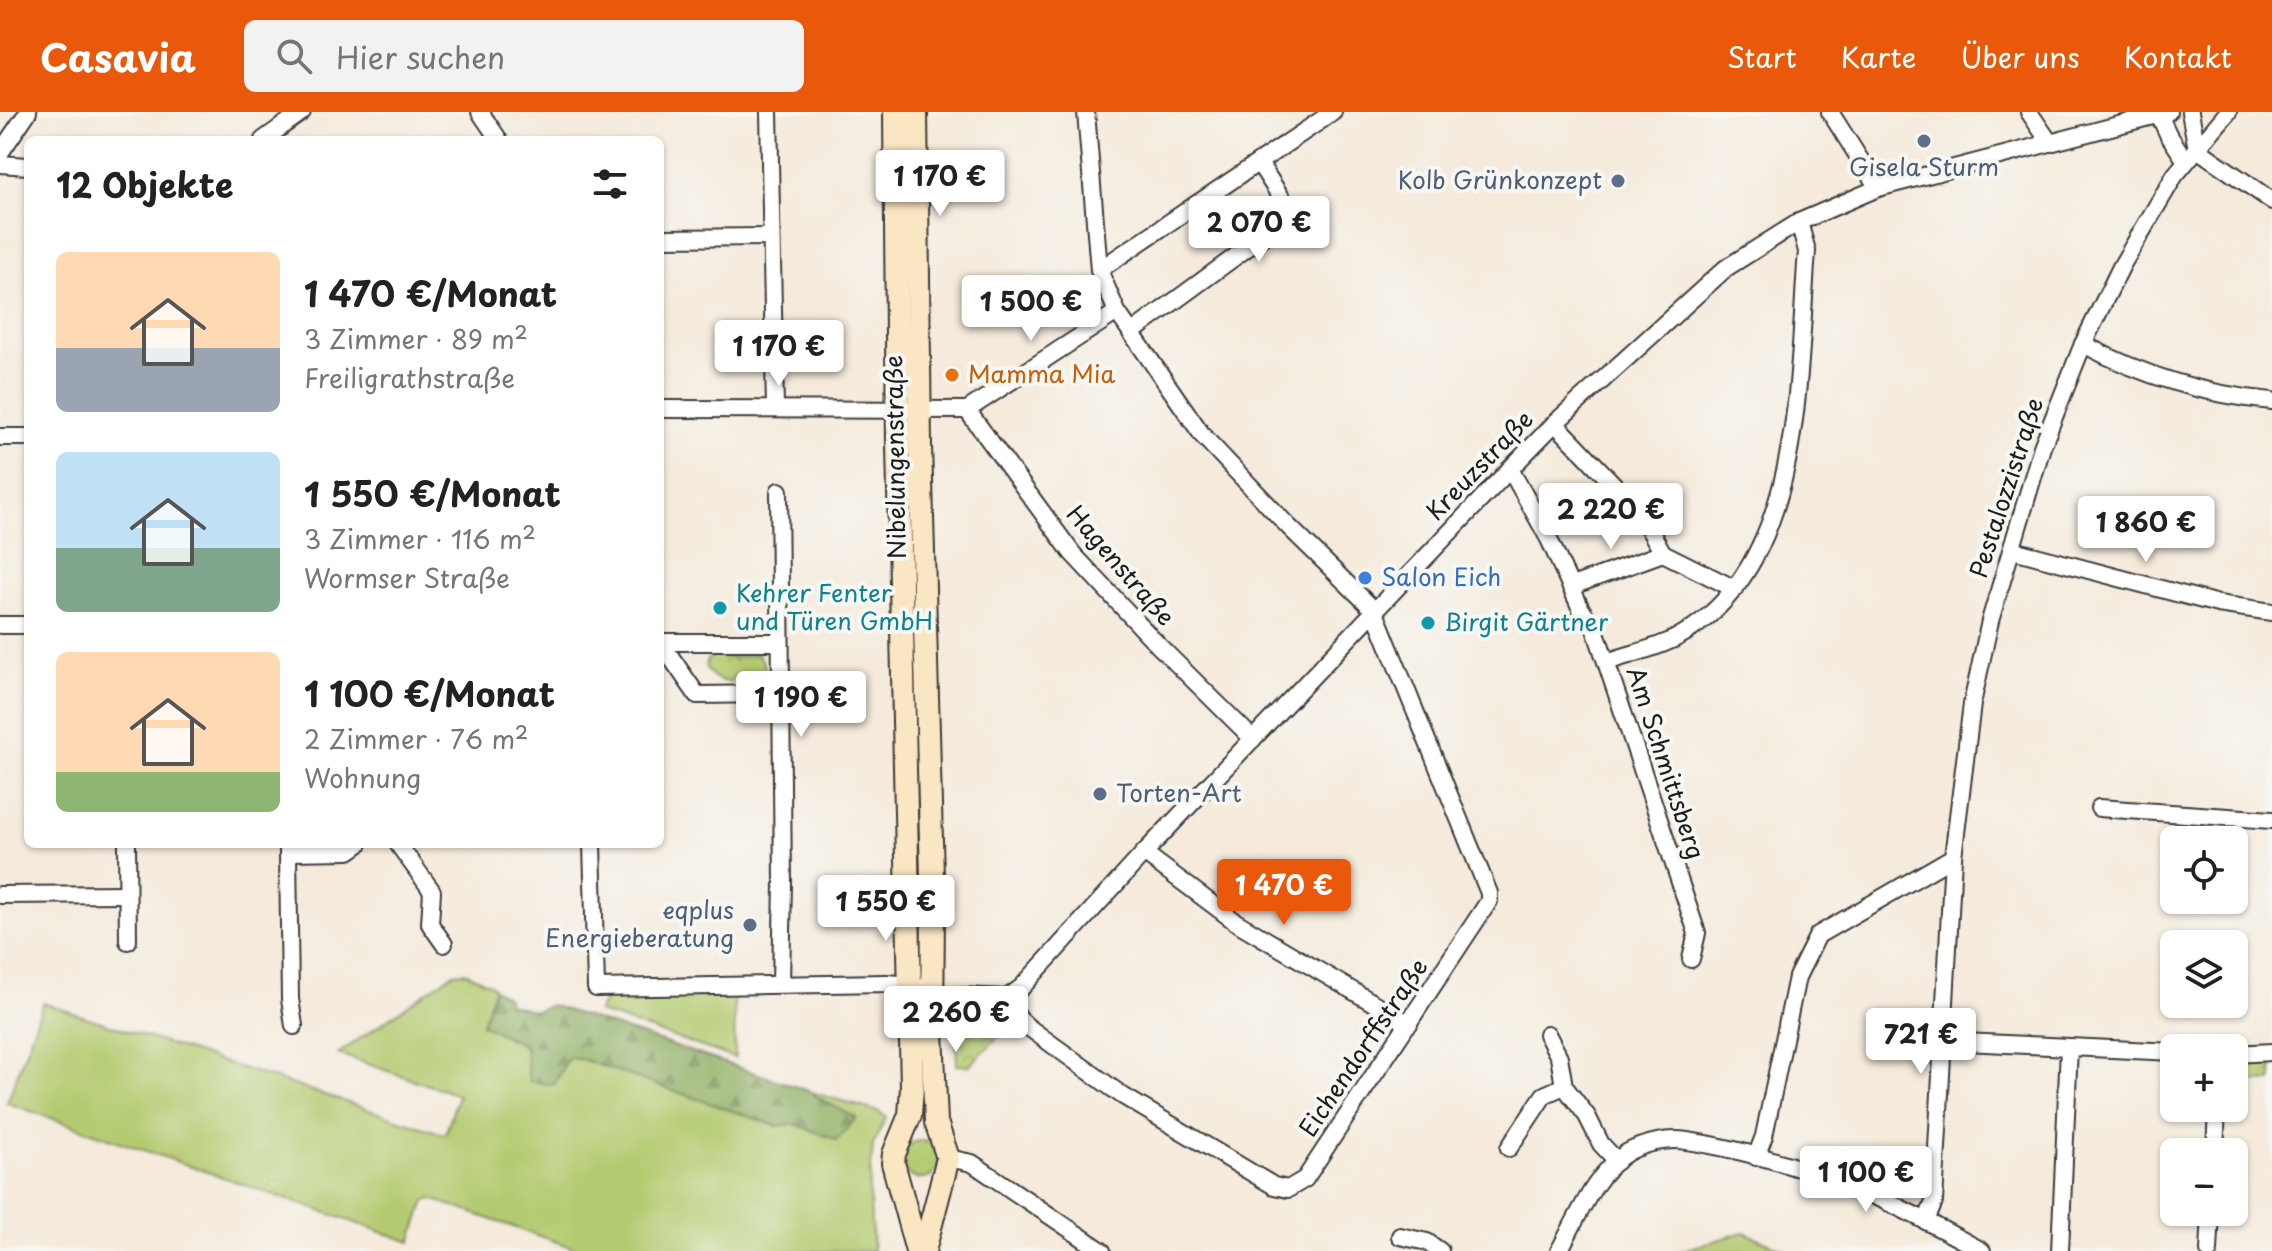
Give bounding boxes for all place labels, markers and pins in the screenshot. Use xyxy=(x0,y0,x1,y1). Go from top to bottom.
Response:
marker: Gisela Sturm xyxy=(1915,132,1933,150)
place label: Gisela Sturm xyxy=(1849,148,1999,184)
pin: 1 170 € xyxy=(866,150,1014,218)
place label: Kolb Grünkonzept xyxy=(1398,161,1602,197)
marker: Kolb Grünkonzept xyxy=(1609,172,1627,190)
pin: 2 070 € xyxy=(1185,196,1333,264)
pin: 1 500 € xyxy=(957,275,1105,343)
pin: 1 170 € xyxy=(705,320,853,388)
place label: Mamma Mia xyxy=(968,355,1115,391)
marker: Mamma Mia xyxy=(943,366,961,384)
pin: 2 220 € xyxy=(1537,483,1685,551)
pin: 1 860 € xyxy=(2072,496,2220,564)
place label: Salon Eich xyxy=(1381,558,1501,594)
marker: Salon Eich xyxy=(1356,569,1374,587)
place label: Kehrer Fenter und Türen GmbH xyxy=(736,574,933,638)
marker: Kehrer Fenter und Türen GmbH xyxy=(711,599,729,617)
place label: Birgit Gärtner xyxy=(1444,603,1609,639)
marker: Birgit Gärtner xyxy=(1419,614,1437,632)
pin: 1 190 € xyxy=(727,671,875,739)
place label: Torten-Art xyxy=(1116,774,1242,810)
marker: Torten-Art xyxy=(1091,785,1109,803)
pin: 1 470 € xyxy=(1210,859,1358,927)
pin: 1 550 € xyxy=(812,875,960,943)
place label: eqplus Energieberatung xyxy=(545,891,734,955)
marker: eqplus Energieberatung xyxy=(741,916,759,934)
pin: 2 260 € xyxy=(882,986,1030,1054)
pin: 721 € xyxy=(1865,1008,1977,1076)
pin: 1 100 € xyxy=(1792,1146,1940,1214)

